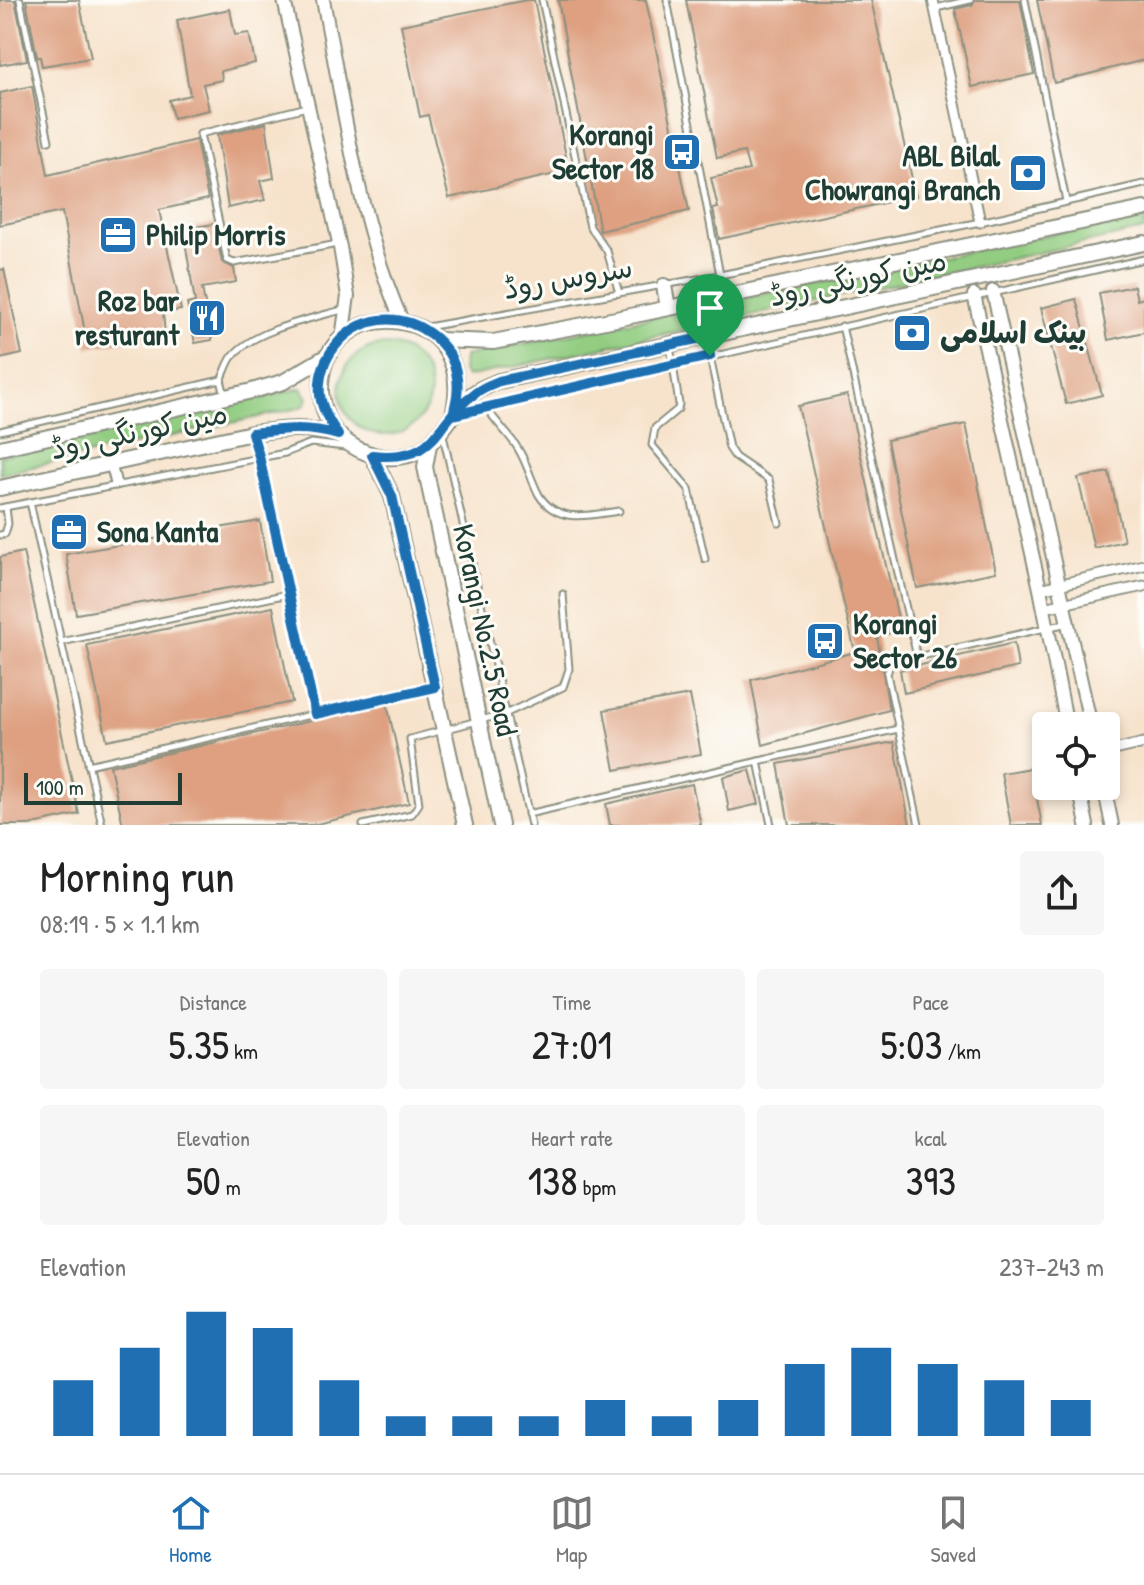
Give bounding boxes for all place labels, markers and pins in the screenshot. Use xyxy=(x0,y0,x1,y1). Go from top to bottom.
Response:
place label: Korangi Sector 18 xyxy=(552,114,654,188)
bus stop icon: Korangi Sector 18 xyxy=(661,131,703,173)
place label: ABL Bilal Chowrangi Branch xyxy=(805,135,1001,210)
bank icon: ABL Bilal Chowrangi Branch xyxy=(1007,152,1049,194)
office icon: Philip Morris xyxy=(97,214,139,256)
place label: Philip Morris xyxy=(146,214,286,255)
pin xyxy=(676,274,744,356)
place label: Roz bar resturant xyxy=(74,280,181,354)
restaurant icon: Roz bar resturant xyxy=(186,297,228,339)
bank icon: بینک اسلامی xyxy=(891,312,933,354)
place label: بینک اسلامی xyxy=(940,312,1086,352)
office icon: Sona Kanta xyxy=(48,511,90,553)
place label: Sona Kanta xyxy=(97,511,218,551)
place label: Korangi Sector 26 xyxy=(853,603,957,677)
bus stop icon: Korangi Sector 26 xyxy=(804,620,846,662)

